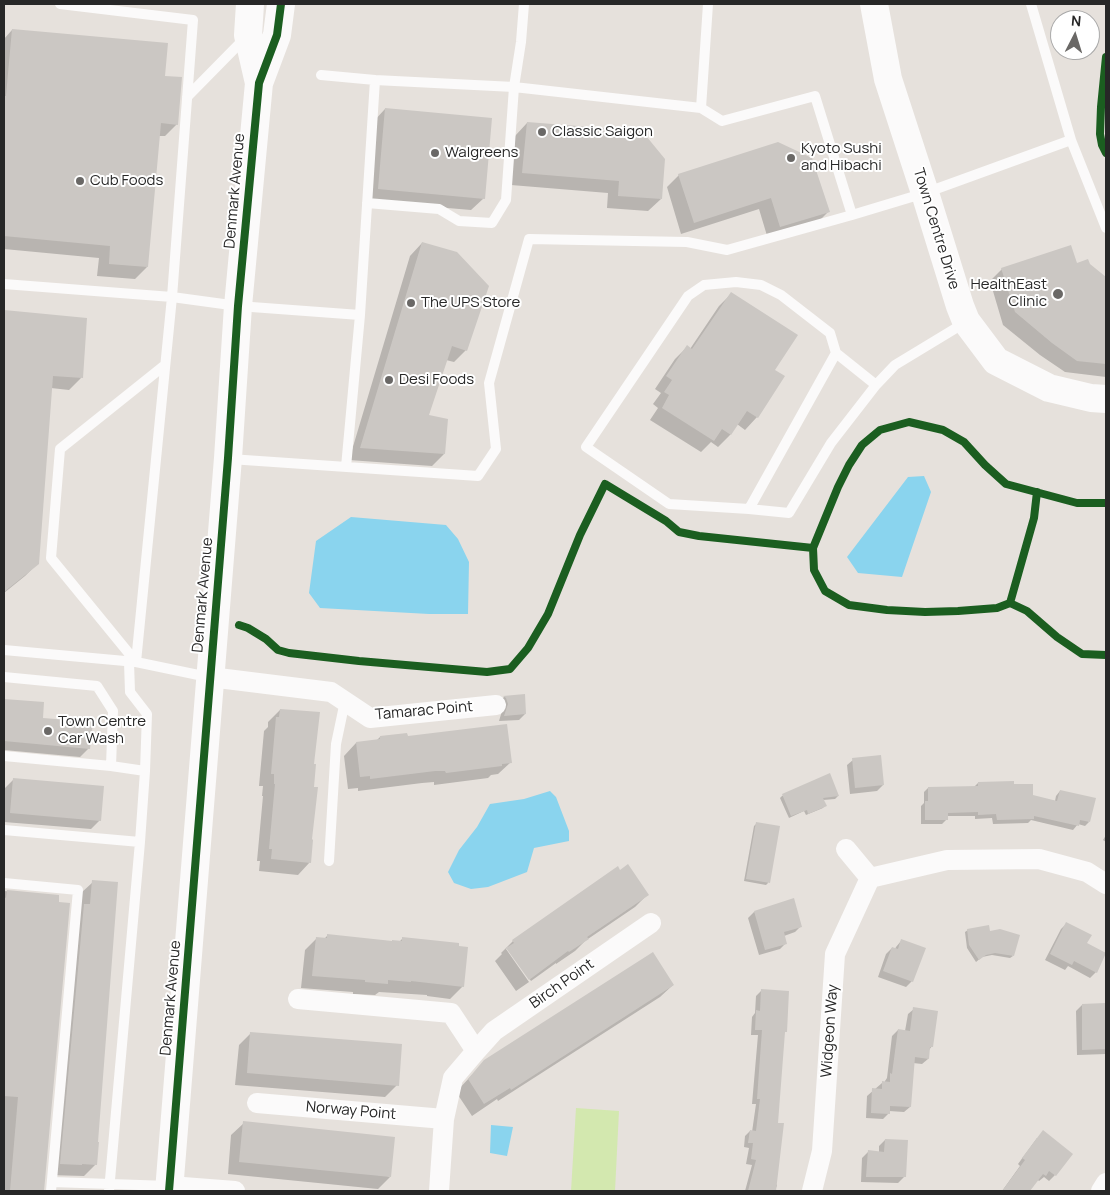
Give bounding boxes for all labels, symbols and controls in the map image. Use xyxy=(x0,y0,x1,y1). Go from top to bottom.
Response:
north arrow xyxy=(1050,10,1100,60)
text: N xyxy=(1070,11,1082,30)
place label: Classic Saigon xyxy=(552,123,653,141)
marker: Classic Saigon xyxy=(536,126,548,138)
street label: Denmark Avenue xyxy=(221,133,249,249)
place label: Kyoto Sushi and Hibachi xyxy=(801,140,882,175)
place label: Walgreens xyxy=(445,144,518,162)
marker: Walgreens xyxy=(429,147,441,159)
marker: Kyoto Sushi and Hibachi xyxy=(785,152,797,164)
street label: Town Centre Drive xyxy=(909,166,963,292)
place label: Cub Foods xyxy=(90,172,163,190)
marker: Cub Foods xyxy=(74,175,86,187)
place label: HealthEast Clinic xyxy=(971,276,1047,311)
marker: HealthEast Clinic xyxy=(1051,287,1065,301)
place label: The UPS Store xyxy=(421,294,520,312)
marker: The UPS Store xyxy=(405,297,417,309)
place label: Desi Foods xyxy=(399,371,474,389)
marker: Desi Foods xyxy=(383,374,395,386)
street label: Denmark Avenue xyxy=(189,537,217,653)
street label: Tamarac Point xyxy=(374,698,474,724)
place label: Town Centre Car Wash xyxy=(58,713,146,748)
marker: Town Centre Car Wash xyxy=(42,725,54,737)
street label: Denmark Avenue xyxy=(157,940,185,1056)
street label: Birch Point xyxy=(526,955,598,1013)
street label: Widgeon Way xyxy=(818,984,842,1078)
street label: Norway Point xyxy=(305,1098,397,1124)

